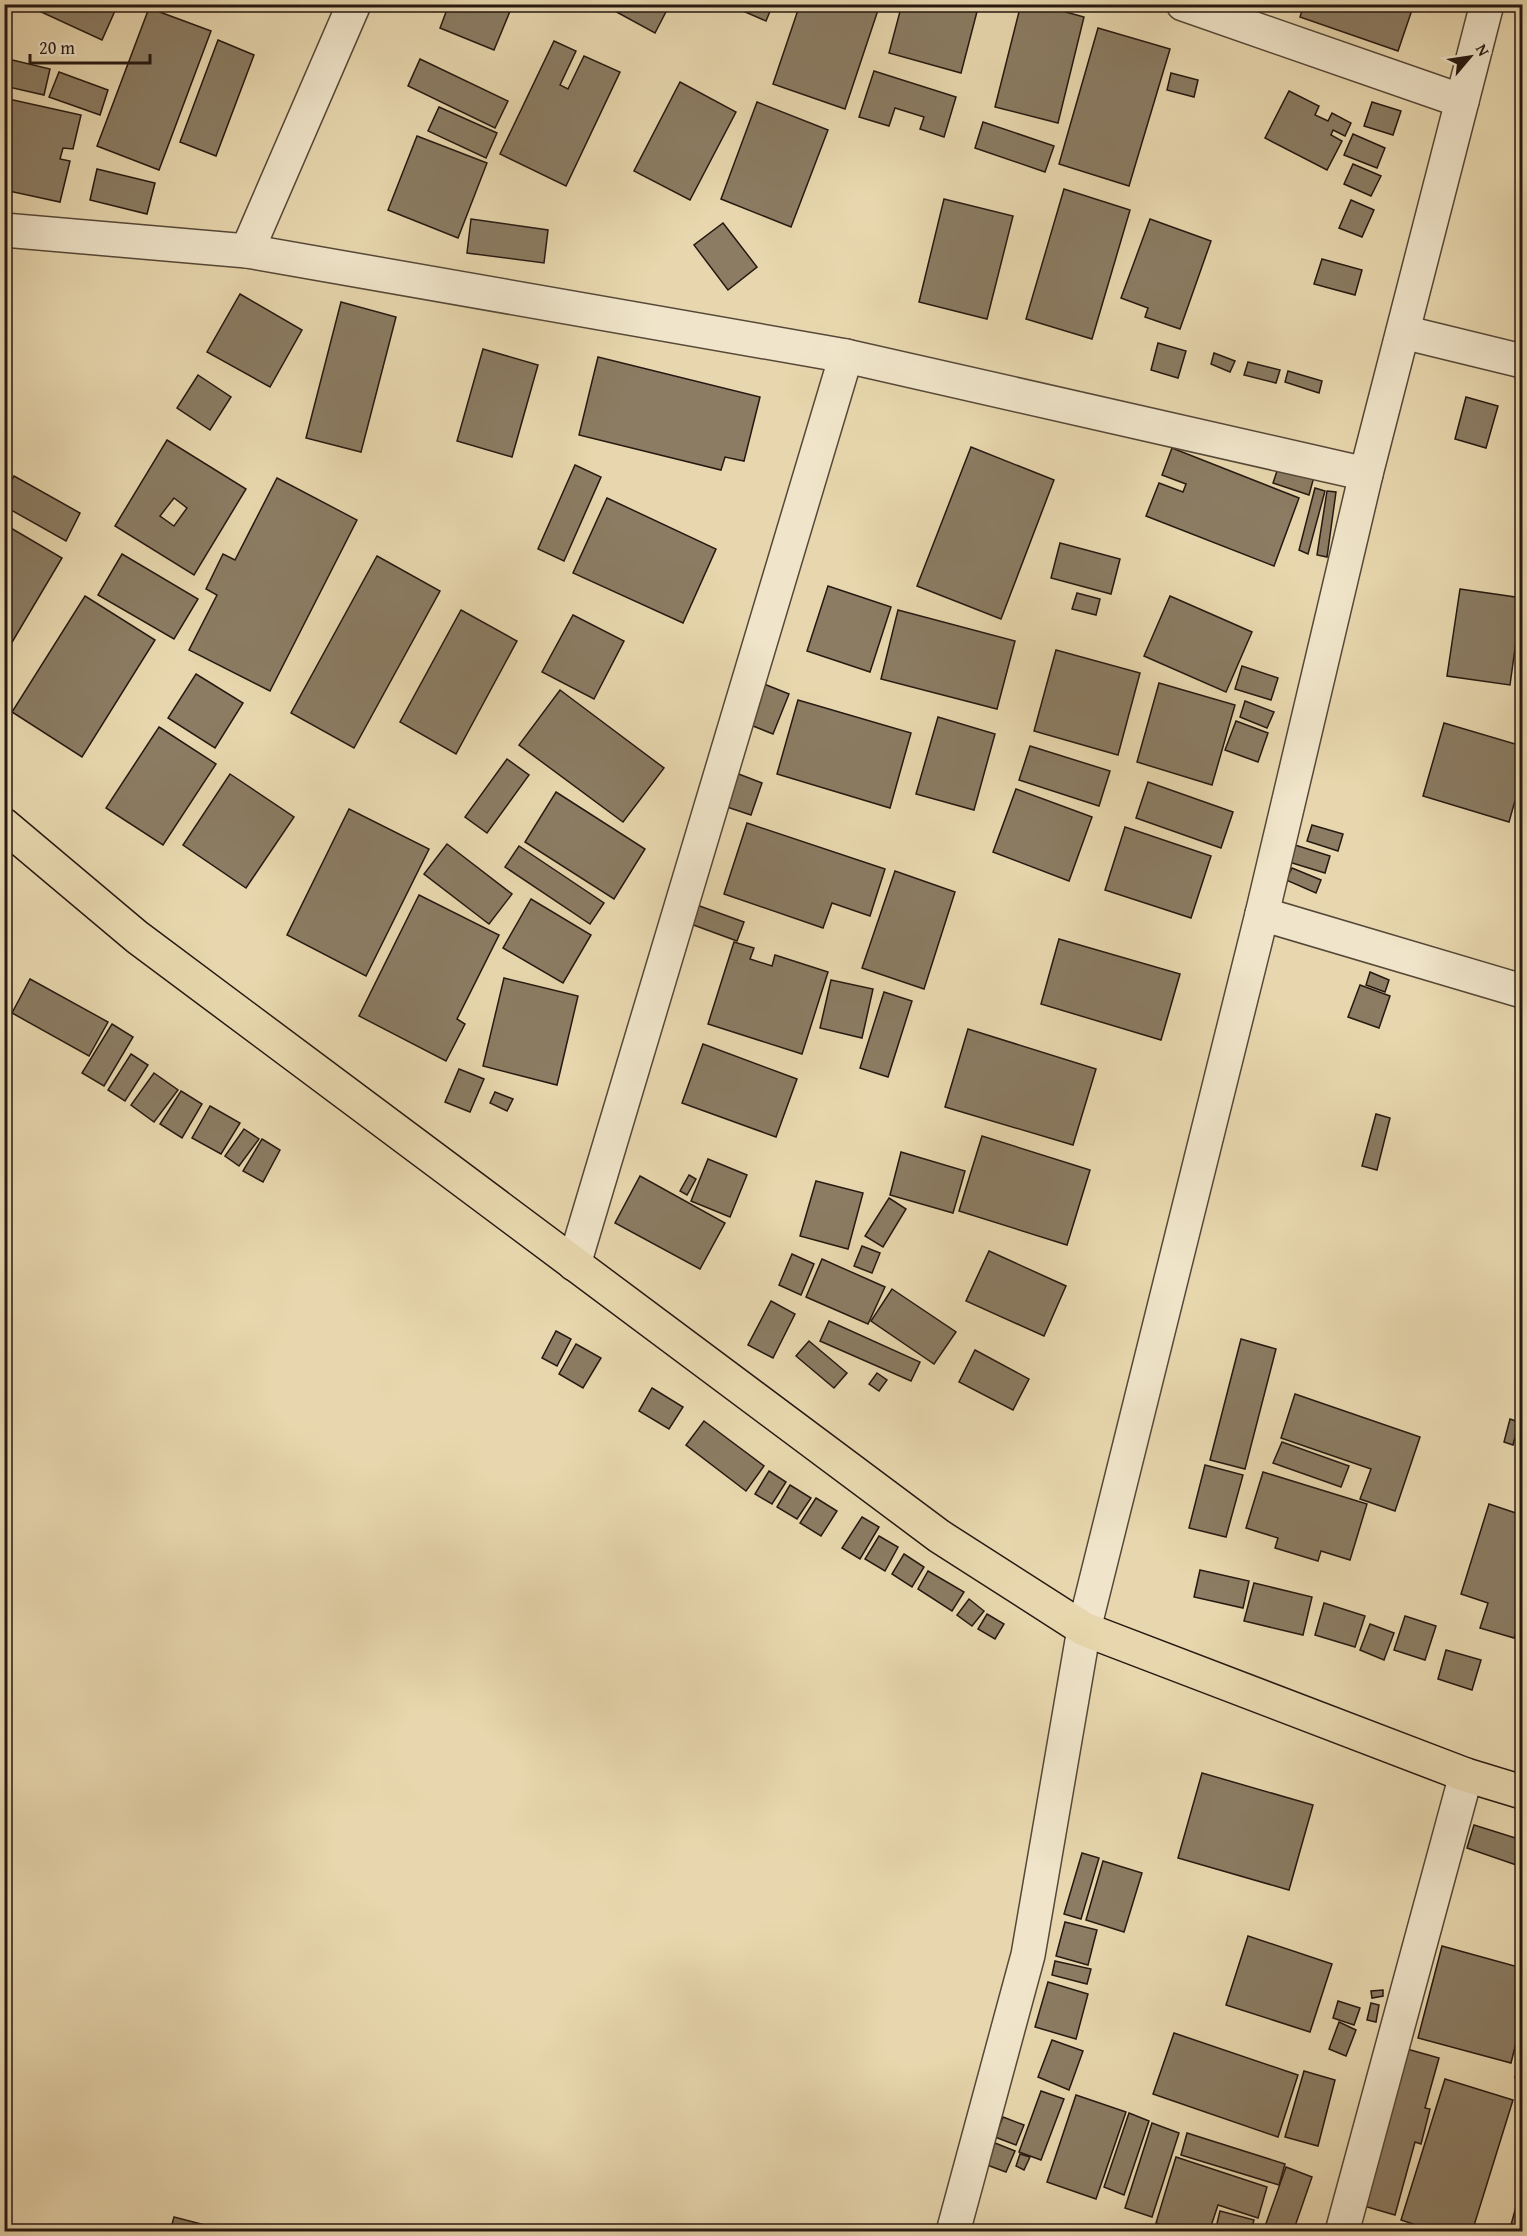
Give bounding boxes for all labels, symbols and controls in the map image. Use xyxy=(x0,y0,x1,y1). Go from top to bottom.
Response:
scale bar xyxy=(30,27,150,65)
north arrow xyxy=(1440,27,1500,87)
text: 20 m xyxy=(39,34,75,61)
text: N xyxy=(1470,39,1496,60)

